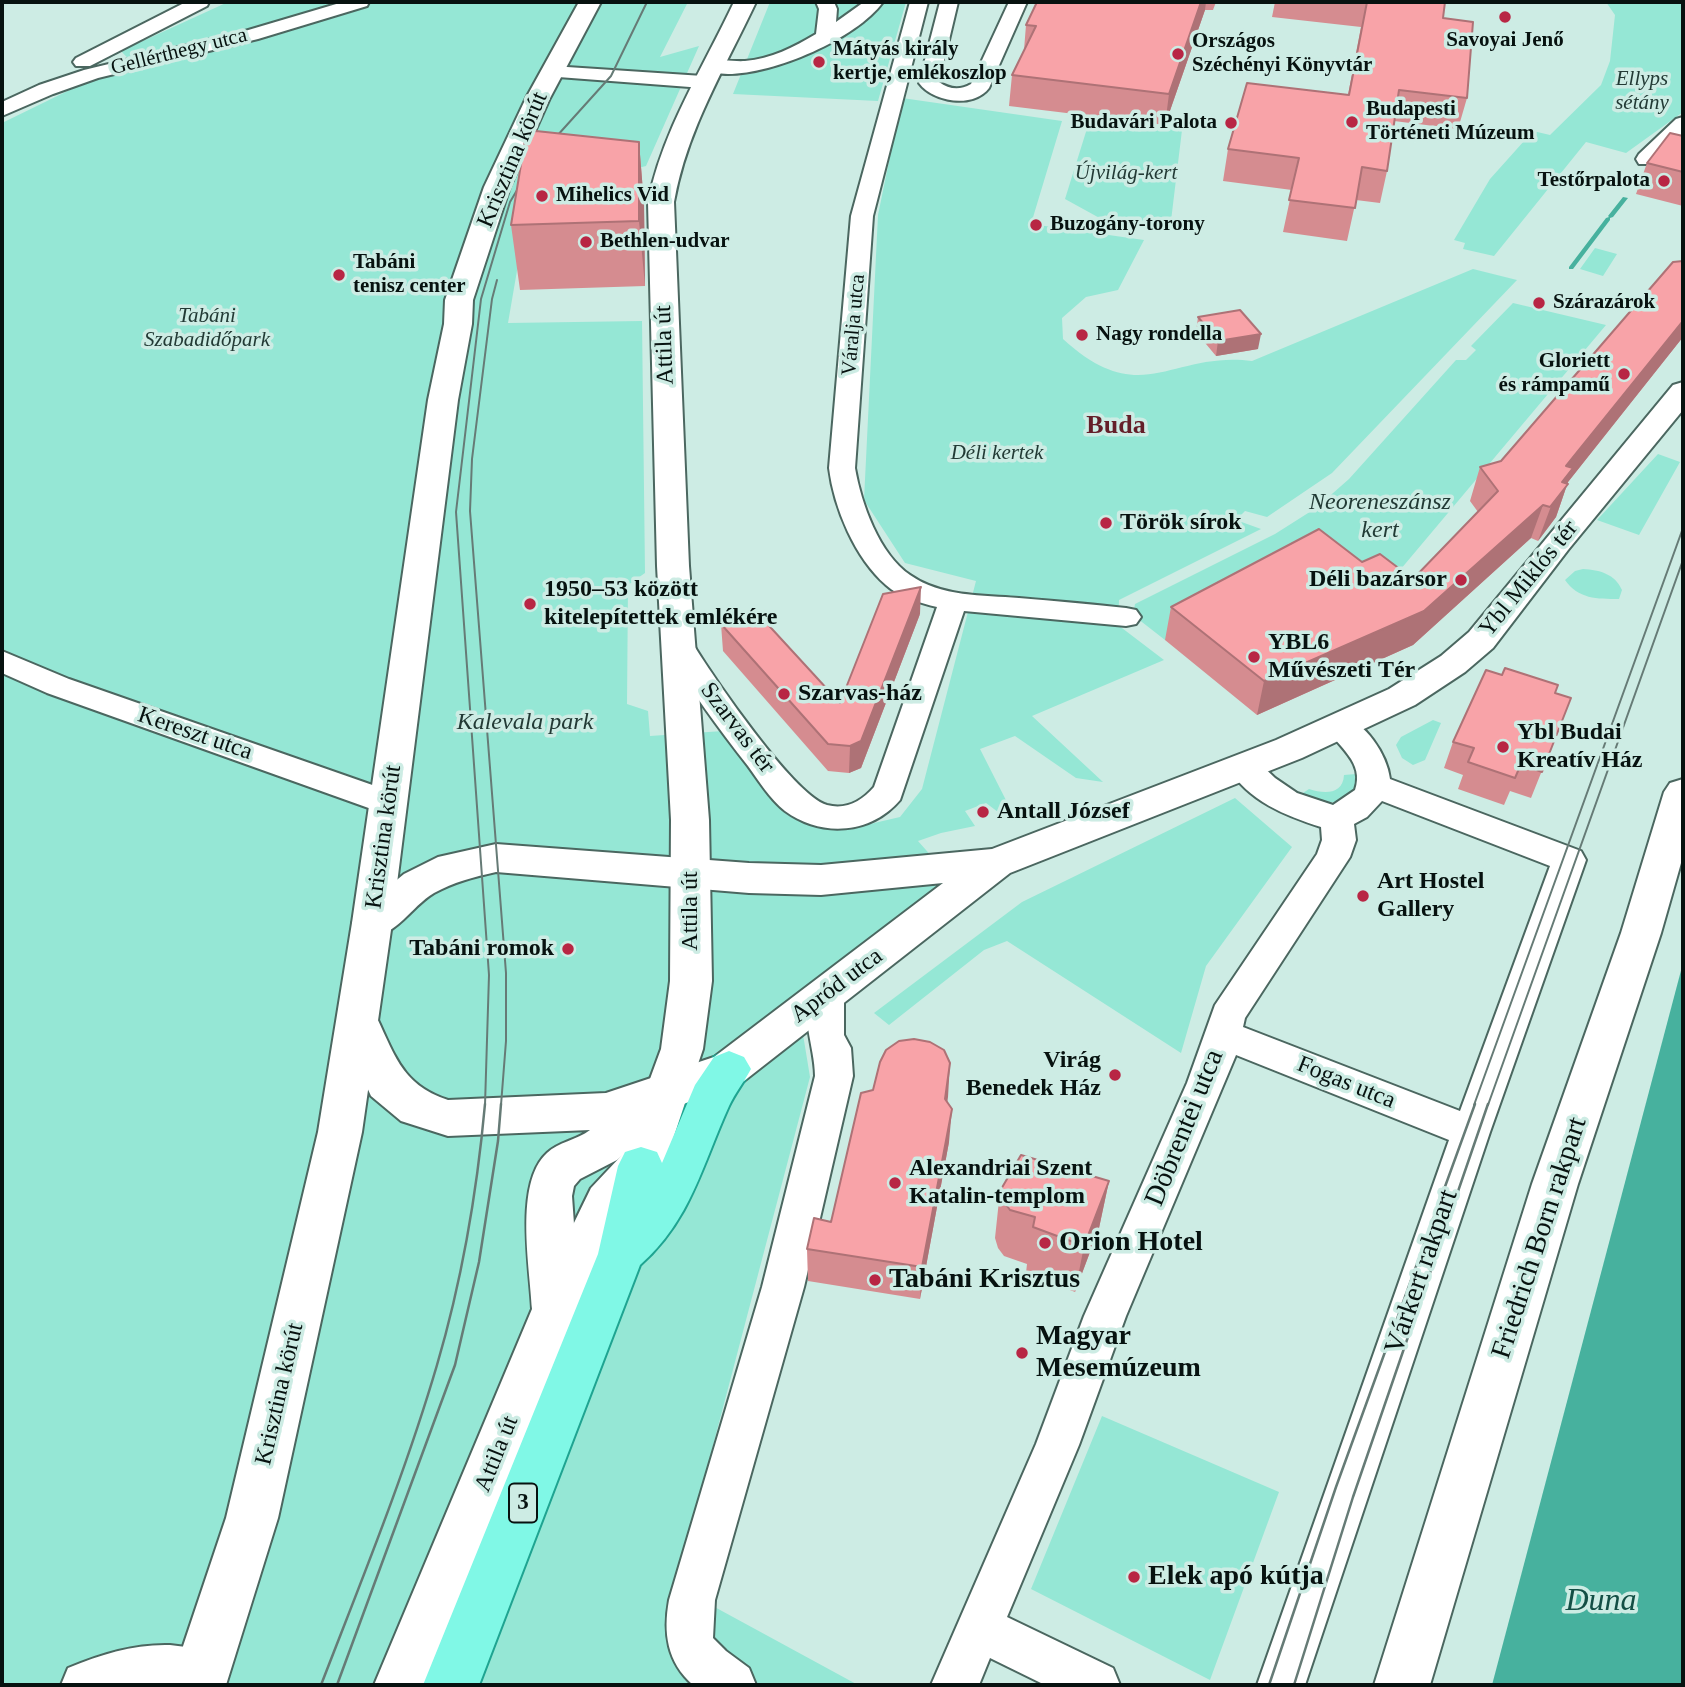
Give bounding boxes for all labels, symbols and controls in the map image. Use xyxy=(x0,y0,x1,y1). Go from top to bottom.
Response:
marker: Savoyai Jenő xyxy=(1497,9,1513,25)
street label: Gellérthegy utca xyxy=(108,23,250,81)
place label: Savoyai Jenő xyxy=(1446,28,1564,54)
place label: Országos Széchényi Könyvtár xyxy=(1192,29,1372,79)
place label: Mátyás király kertje, emlékoszlop xyxy=(833,37,1007,87)
marker: Országos Széchényi Könyvtár xyxy=(1170,46,1186,62)
marker: Mátyás király kertje, emlékoszlop xyxy=(811,54,827,70)
park label: Ellyps sétány xyxy=(1615,66,1669,116)
street label: Krisztina körút xyxy=(471,88,555,232)
place label: Budapesti Történeti Múzeum xyxy=(1366,97,1535,147)
place label: Budavári Palota xyxy=(1071,110,1217,136)
marker: Budapesti Történeti Múzeum xyxy=(1344,114,1360,130)
marker: Budavári Palota xyxy=(1223,115,1239,131)
park label: Újvilág-kert xyxy=(1075,160,1177,186)
place label: Testőrpalota xyxy=(1538,168,1650,194)
marker: Testőrpalota xyxy=(1656,173,1672,189)
place label: Mihelics Vid xyxy=(556,183,669,209)
marker: Mihelics Vid xyxy=(534,188,550,204)
place label: Buzogány-torony xyxy=(1050,212,1205,238)
marker: Buzogány-torony xyxy=(1028,217,1044,233)
place label: Bethlen-udvar xyxy=(600,229,730,255)
marker: Bethlen-udvar xyxy=(578,234,594,250)
place label: Tabáni tenisz center xyxy=(353,250,466,300)
marker: Tabáni tenisz center xyxy=(331,267,347,283)
street label: Váralja utca xyxy=(837,273,871,377)
place label: Szárazárok xyxy=(1553,290,1655,316)
marker: Szárazárok xyxy=(1531,295,1547,311)
park label: Tabáni Szabadidőpark xyxy=(144,303,270,353)
street label: Attila út xyxy=(649,305,681,385)
place label: Nagy rondella xyxy=(1096,322,1222,348)
marker: Nagy rondella xyxy=(1074,327,1090,343)
place label: Gloriett és rámpamű xyxy=(1499,349,1610,399)
marker: Gloriett és rámpamű xyxy=(1616,366,1632,382)
district label: Buda xyxy=(1086,410,1146,442)
park label: Déli kertek xyxy=(951,440,1043,466)
park label: Neoreneszánsz kert xyxy=(1309,489,1451,545)
place label: Török sírok xyxy=(1120,509,1242,537)
marker: Török sírok xyxy=(1098,515,1114,531)
street label: Ybl Miklós tér xyxy=(1473,515,1585,643)
place label: Déli bazársor xyxy=(1309,566,1447,594)
marker: Déli bazársor xyxy=(1453,572,1469,588)
place label: 1950–53 között kitelepítettek emlékére xyxy=(544,576,777,632)
marker: 1950–53 között kitelepítettek emlékére xyxy=(522,596,538,612)
place label: YBL6 Művészeti Tér xyxy=(1268,629,1415,685)
marker: YBL6 Művészeti Tér xyxy=(1246,649,1262,665)
street label: Szarvas tér xyxy=(694,677,780,779)
place label: Szarvas-ház xyxy=(798,680,922,708)
marker: Szarvas-ház xyxy=(776,686,792,702)
street label: Kereszt utca xyxy=(134,701,256,767)
park label: Kalevala park xyxy=(457,709,593,737)
place label: Ybl Budai Kreatív Ház xyxy=(1517,719,1643,775)
marker: Ybl Budai Kreatív Ház xyxy=(1495,739,1511,755)
street label: Krisztina körút xyxy=(360,763,408,911)
place label: Antall József xyxy=(997,798,1130,826)
marker: Antall József xyxy=(975,804,991,820)
place label: Art Hostel Gallery xyxy=(1377,868,1484,924)
street label: Attila út xyxy=(677,871,705,951)
marker: Art Hostel Gallery xyxy=(1355,888,1371,904)
place label: Tabáni romok xyxy=(409,935,554,963)
marker: Tabáni romok xyxy=(560,941,576,957)
street label: Apród utca xyxy=(785,942,889,1030)
street label: Döbrentei utca xyxy=(1138,1045,1232,1211)
place label: Virág Benedek Ház xyxy=(966,1047,1101,1103)
street label: Fogas utca xyxy=(1293,1050,1399,1116)
marker: Virág Benedek Ház xyxy=(1107,1067,1123,1083)
street label: Friedrich Born rakpart xyxy=(1485,1113,1595,1363)
place label: Alexandriai Szent Katalin-templom xyxy=(909,1155,1092,1211)
marker: Alexandriai Szent Katalin-templom xyxy=(887,1175,903,1191)
street label: Várkert rakpart xyxy=(1378,1185,1466,1359)
place label: Orion Hotel xyxy=(1059,1226,1203,1260)
marker: Orion Hotel xyxy=(1037,1235,1053,1251)
place label: Tabáni Krisztus xyxy=(889,1263,1080,1297)
marker: Tabáni Krisztus xyxy=(867,1272,883,1288)
street label: Krisztina körút xyxy=(250,1320,310,1468)
place label: Magyar Mesemúzeum xyxy=(1036,1320,1201,1386)
marker: Magyar Mesemúzeum xyxy=(1014,1345,1030,1361)
street label: Attila út xyxy=(469,1412,525,1496)
road number: 3 xyxy=(509,1484,537,1522)
place label: Elek apó kútja xyxy=(1148,1560,1324,1594)
marker: Elek apó kútja xyxy=(1126,1569,1142,1585)
water label: Duna xyxy=(1565,1583,1637,1621)

